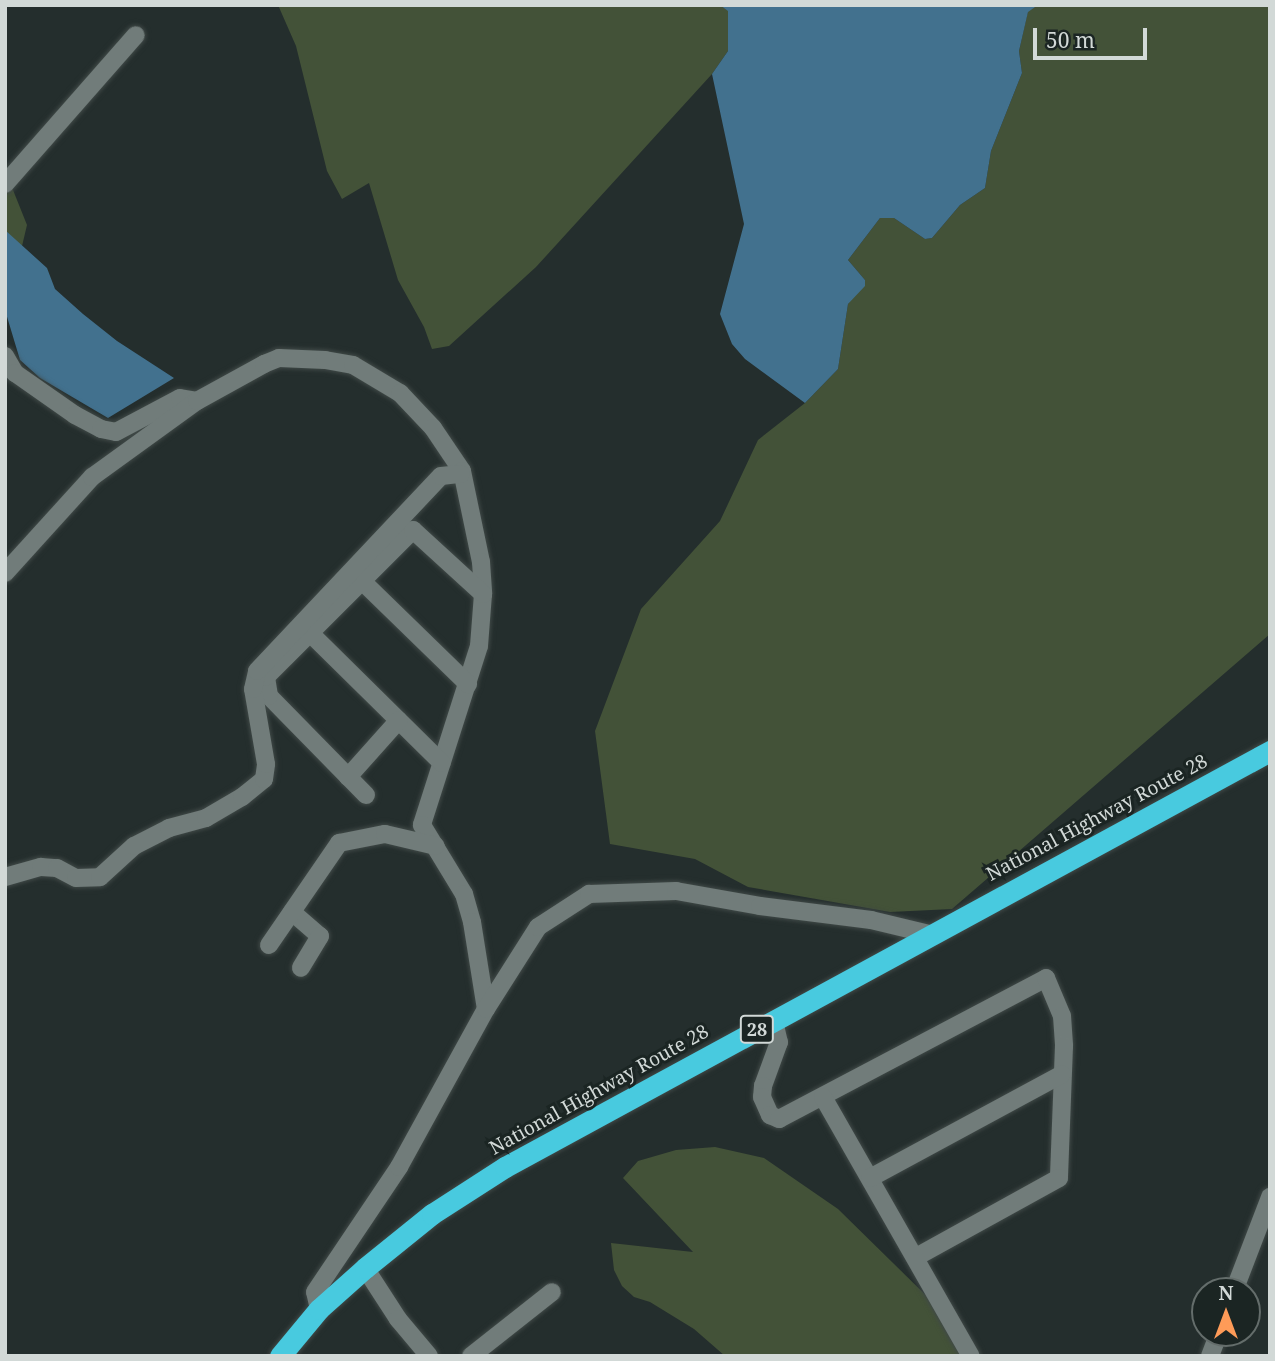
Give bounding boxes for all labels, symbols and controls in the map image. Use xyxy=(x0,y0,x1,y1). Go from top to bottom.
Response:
scale bar xyxy=(1037,14,1151,58)
text: 50 m xyxy=(1046,26,1095,54)
street label: National Highway Route 28 xyxy=(983,750,1211,886)
road number: 28 xyxy=(740,1014,774,1044)
street label: National Highway Route 28 xyxy=(485,1020,713,1160)
north arrow xyxy=(1191,1277,1261,1347)
text: N xyxy=(1219,1280,1233,1306)

